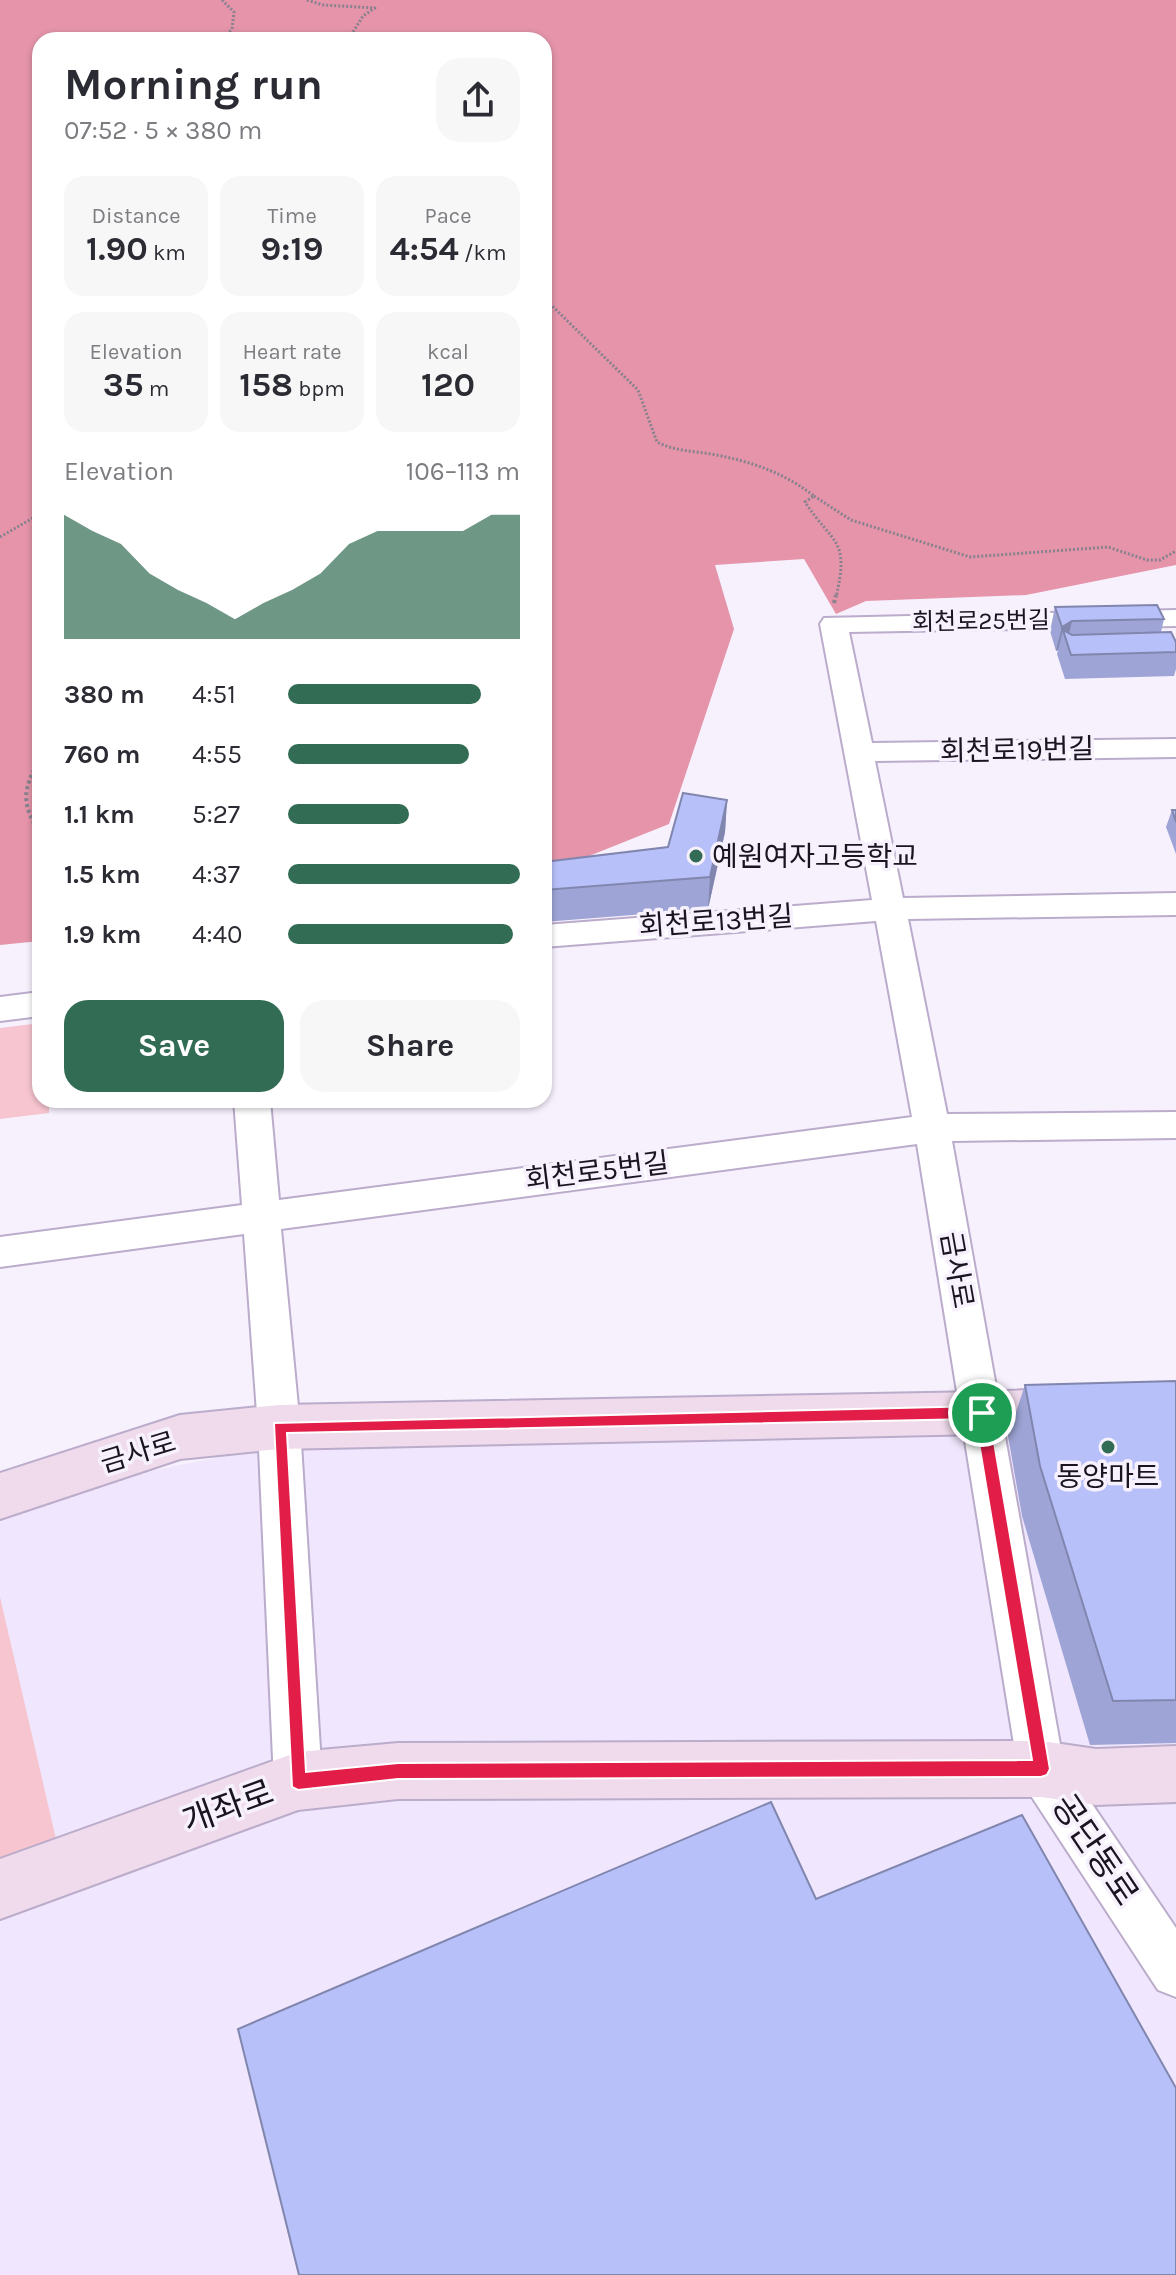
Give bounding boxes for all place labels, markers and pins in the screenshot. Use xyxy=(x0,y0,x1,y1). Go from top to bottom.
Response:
place label: 예원여자고등학교 xyxy=(712,840,918,873)
marker: 예원여자고등학교 xyxy=(687,847,705,865)
pin xyxy=(948,1379,1016,1447)
marker: 동양마트 xyxy=(1099,1438,1117,1456)
place label: 동양마트 xyxy=(1056,1460,1160,1493)

